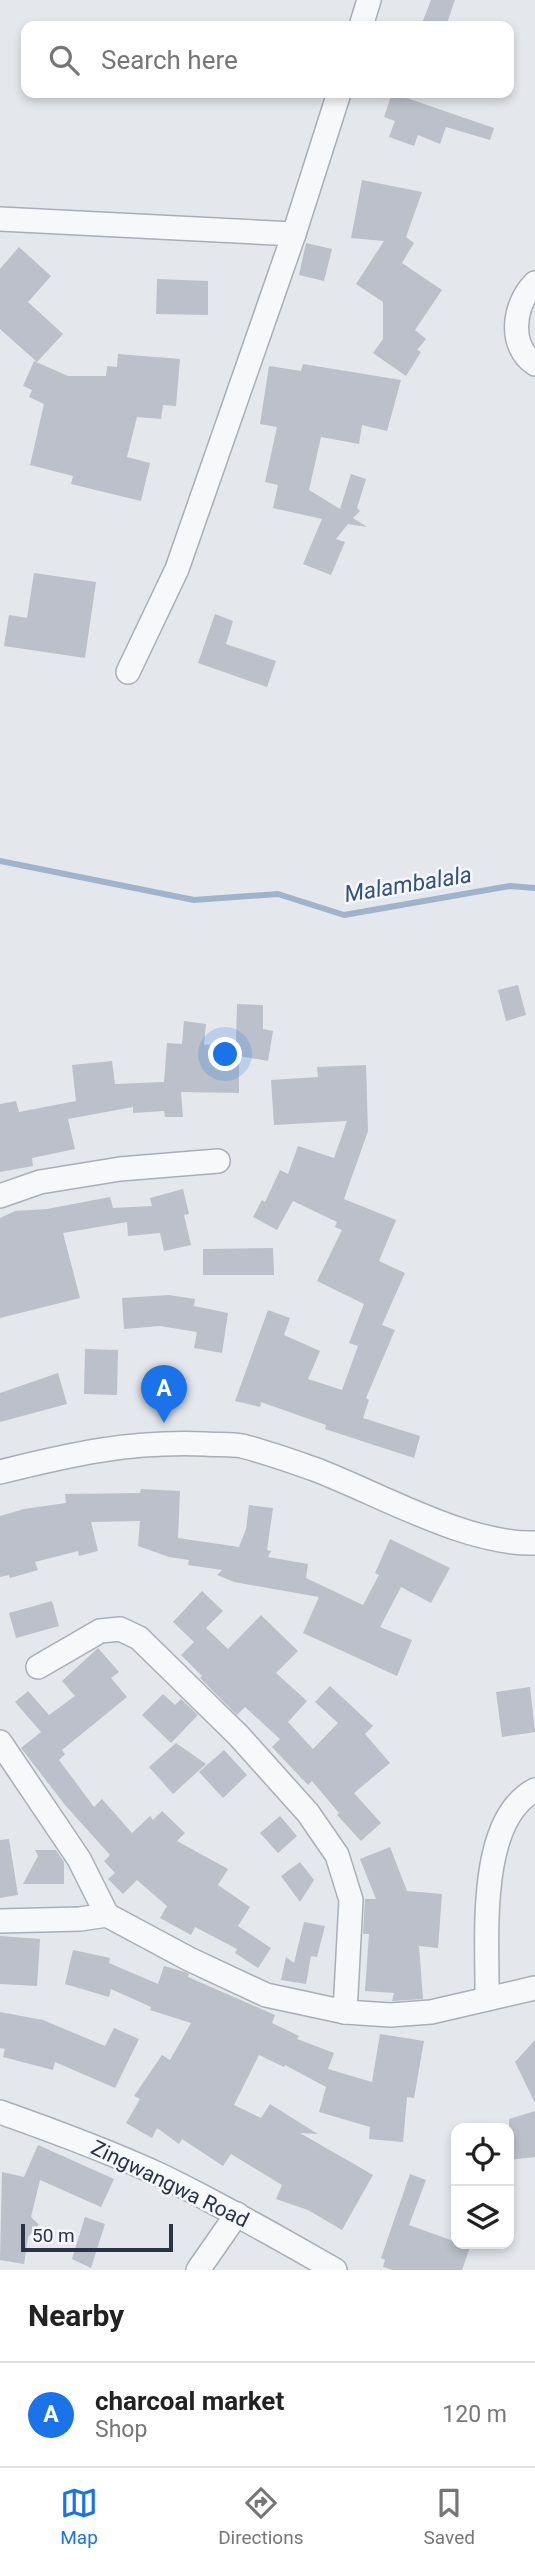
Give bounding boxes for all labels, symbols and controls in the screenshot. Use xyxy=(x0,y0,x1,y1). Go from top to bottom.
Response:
search box xyxy=(21,21,514,98)
icon: search xyxy=(45,41,83,79)
text: Search here xyxy=(101,45,238,75)
water label: Malambalala xyxy=(342,861,474,908)
your location xyxy=(208,1037,242,1071)
pin: A xyxy=(141,1365,187,1423)
map controls xyxy=(451,2123,514,2249)
button: locate xyxy=(451,2123,514,2186)
street label: Zingwangwa Road xyxy=(87,2135,253,2233)
button: layers xyxy=(451,2186,514,2249)
scale bar xyxy=(21,2221,173,2253)
text: 50 m xyxy=(32,2224,75,2247)
text: Nearby xyxy=(28,2298,124,2333)
text: charcoal market xyxy=(95,2386,284,2416)
text: A xyxy=(43,2401,59,2428)
text: 120 m xyxy=(442,2401,507,2428)
text: Shop xyxy=(95,2416,147,2443)
tab: Map xyxy=(60,2484,98,2549)
tab: Directions xyxy=(218,2484,303,2549)
tab: Saved xyxy=(424,2484,475,2549)

